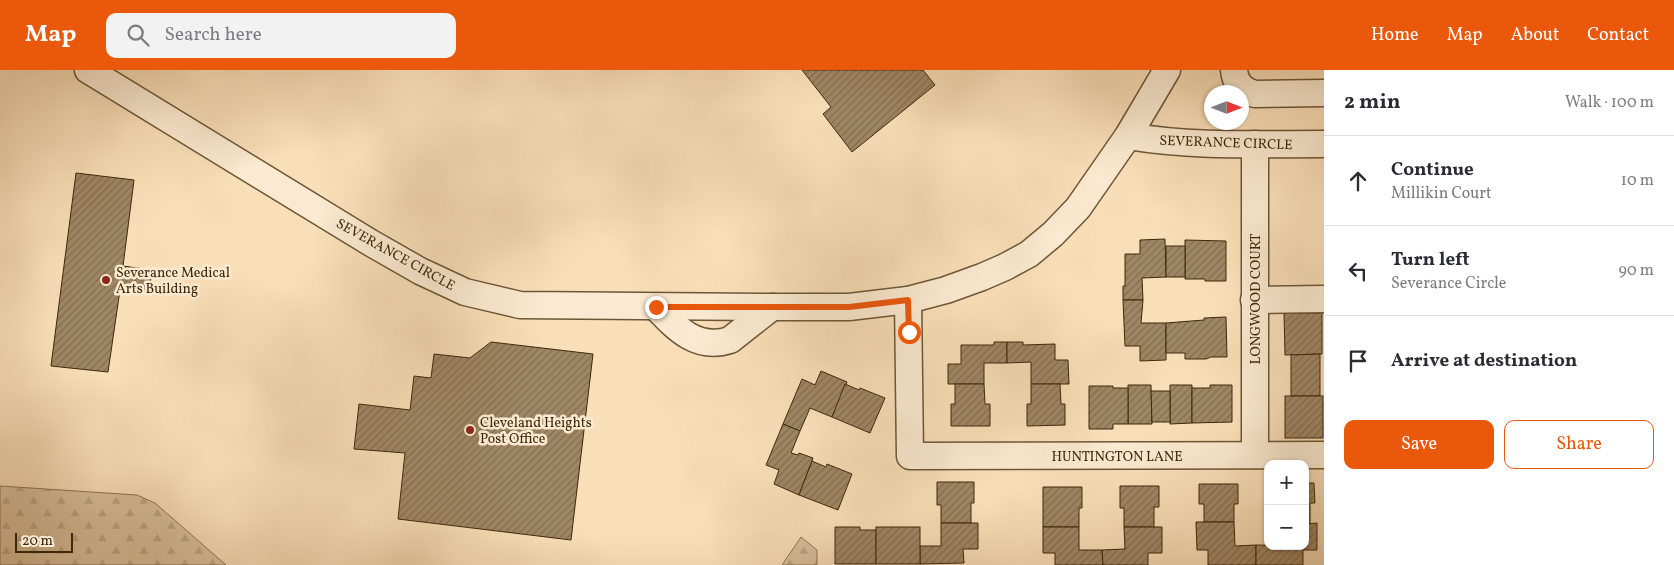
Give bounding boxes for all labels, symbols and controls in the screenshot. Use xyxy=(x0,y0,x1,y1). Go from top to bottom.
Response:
search box xyxy=(106,13,456,58)
text: Map xyxy=(25,18,76,52)
icon: search xyxy=(124,21,152,49)
text: Search here xyxy=(164,22,262,48)
text: Home xyxy=(1371,23,1419,48)
text: Map xyxy=(1447,23,1483,48)
text: About xyxy=(1511,23,1559,48)
text: Contact xyxy=(1587,23,1649,48)
north arrow xyxy=(1204,85,1249,130)
text: 2 min xyxy=(1344,88,1401,117)
text: Walk · 100 m xyxy=(1565,92,1654,114)
street label: SEVERANCE CIRCLE xyxy=(1159,132,1293,155)
text: Continue xyxy=(1391,157,1474,183)
icon: ahead xyxy=(1344,167,1372,195)
text: 10 m xyxy=(1621,170,1654,192)
text: Millikin Court xyxy=(1391,183,1492,205)
street label: SEVERANCE CIRCLE xyxy=(332,215,458,296)
street label: LONGWOOD COURT xyxy=(1247,234,1266,364)
text: Turn left xyxy=(1391,247,1470,273)
icon: left xyxy=(1344,257,1372,285)
text: 90 m xyxy=(1618,260,1654,282)
place label: Severance Medical Arts Building xyxy=(116,264,230,299)
text: Severance Circle xyxy=(1391,273,1506,295)
marker: Severance Medical Arts Building xyxy=(100,274,112,286)
route end xyxy=(645,296,668,319)
route start xyxy=(898,321,921,344)
icon: arrive xyxy=(1344,347,1372,375)
text: Arrive at destination xyxy=(1391,348,1577,374)
place label: Cleveland Heights Post Office xyxy=(480,414,592,449)
button: Save xyxy=(1344,420,1494,469)
button: Share xyxy=(1504,420,1654,469)
marker: Cleveland Heights Post Office xyxy=(464,424,476,436)
street label: HUNTINGTON LANE xyxy=(1051,448,1183,467)
map controls xyxy=(1264,460,1309,550)
button: + xyxy=(1264,460,1309,505)
button: − xyxy=(1264,505,1309,550)
scale bar xyxy=(15,530,72,553)
text: 20 m xyxy=(22,532,53,551)

